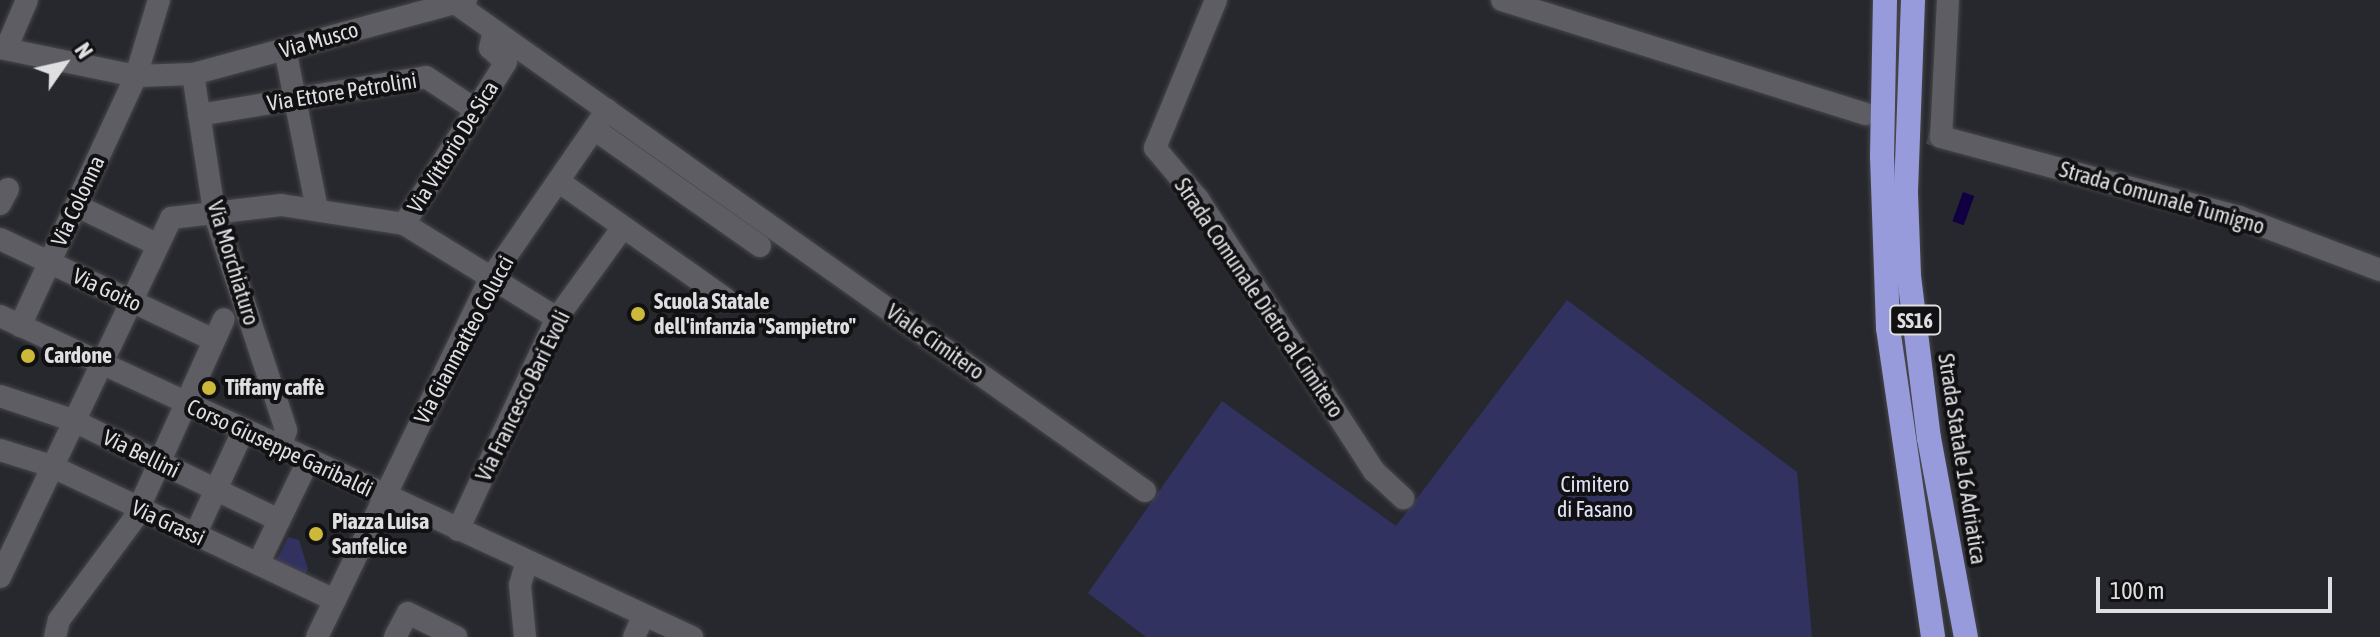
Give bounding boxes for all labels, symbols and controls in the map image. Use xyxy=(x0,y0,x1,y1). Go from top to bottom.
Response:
street label: Via Musco xyxy=(277,16,361,64)
north arrow xyxy=(24,24,104,104)
text: N xyxy=(69,38,98,63)
street label: Via Ettore Petrolini xyxy=(265,67,419,117)
street label: Via Vittorio De Sica xyxy=(402,76,504,218)
street label: Via Colonna xyxy=(46,152,110,250)
street label: Strada Comunale Tumigno xyxy=(2056,156,2268,240)
street label: Strada Comunale Dietro al Cimitero xyxy=(1169,173,1349,423)
street label: Via Morchiaturo xyxy=(202,198,264,328)
street label: Via Gianmatteo Colucci xyxy=(409,251,519,429)
street label: Via Goito xyxy=(69,263,145,317)
place label: Scuola Statale dell'infanzia "Sampietro" xyxy=(654,288,856,340)
street label: Viale Cimitero xyxy=(881,299,989,385)
road number: SS16 xyxy=(1889,304,1941,336)
marker: Scuola Statale dell'infanzia "Sampietro" xyxy=(629,305,647,323)
street label: Via Francesco Bari Evoli xyxy=(470,306,576,486)
place label: Cardone xyxy=(44,343,112,369)
marker: Cardone xyxy=(19,347,37,365)
street label: Strada Statale 16 Adriatica xyxy=(1932,352,1992,566)
place label: Tiffany caffè xyxy=(225,375,324,401)
marker: Tiffany caffè xyxy=(200,379,218,397)
street label: Corso Giuseppe Garibaldi xyxy=(183,393,377,503)
street label: Via Bellini xyxy=(98,424,184,484)
park label: Cimitero di Fasano xyxy=(1557,471,1633,522)
street label: Via Grassi xyxy=(127,495,209,551)
place label: Piazza Luisa Sanfelice xyxy=(332,508,429,560)
marker: Piazza Luisa Sanfelice xyxy=(307,525,325,543)
scale bar xyxy=(2100,561,2336,611)
text: 100 m xyxy=(2110,577,2164,604)

